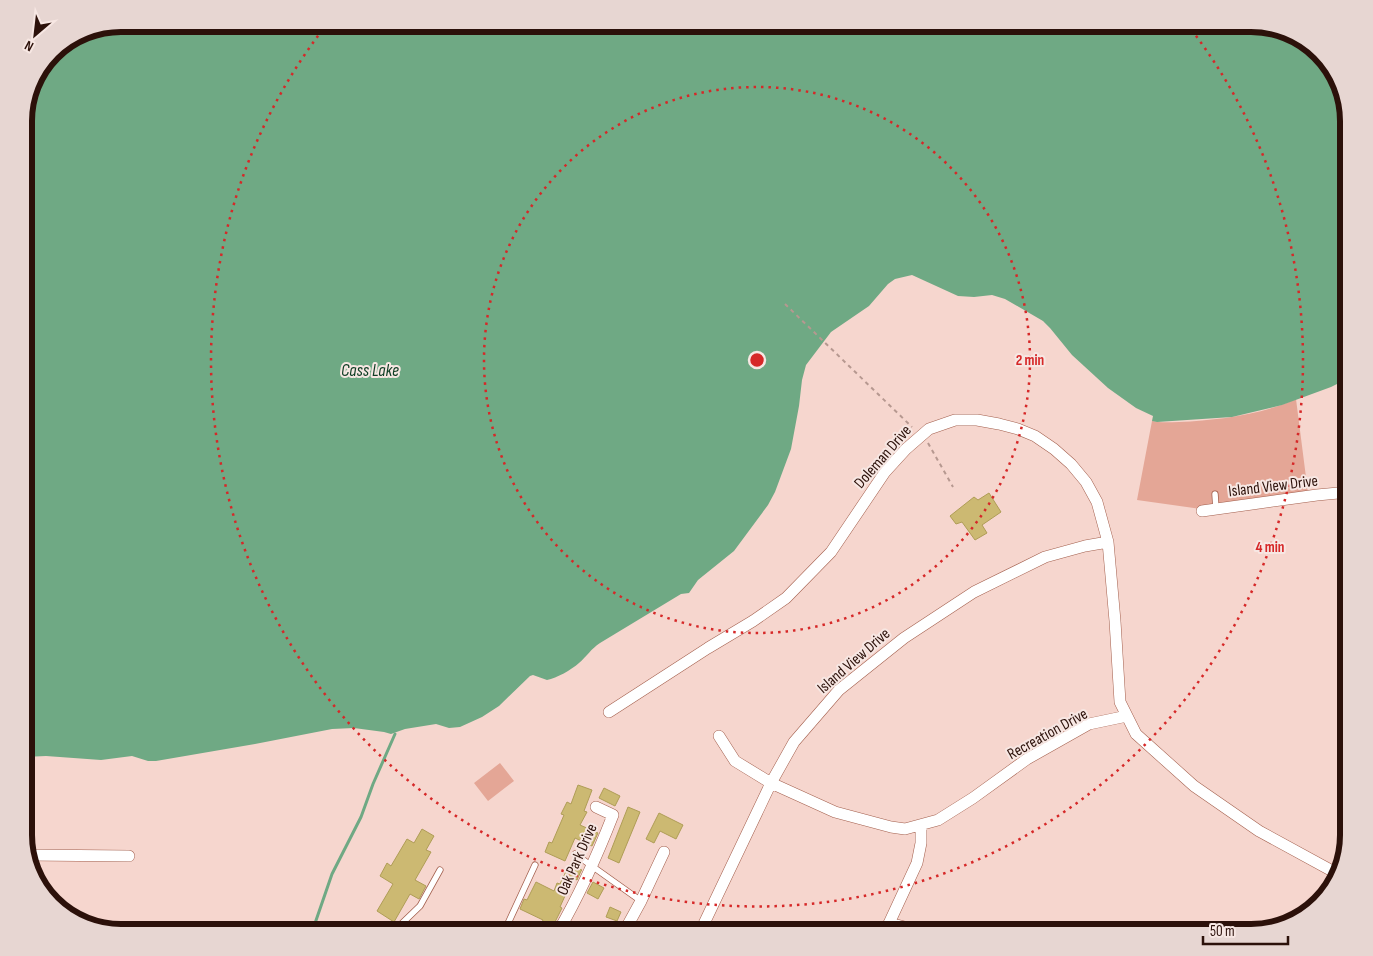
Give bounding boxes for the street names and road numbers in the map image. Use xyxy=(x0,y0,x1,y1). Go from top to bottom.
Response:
street label: Doleman Drive xyxy=(850,421,916,493)
street label: Island View Drive xyxy=(1227,472,1319,501)
street label: Island View Drive xyxy=(814,624,894,698)
street label: Recreation Drive xyxy=(1004,705,1091,764)
street label: Oak Park Drive xyxy=(553,821,602,898)

